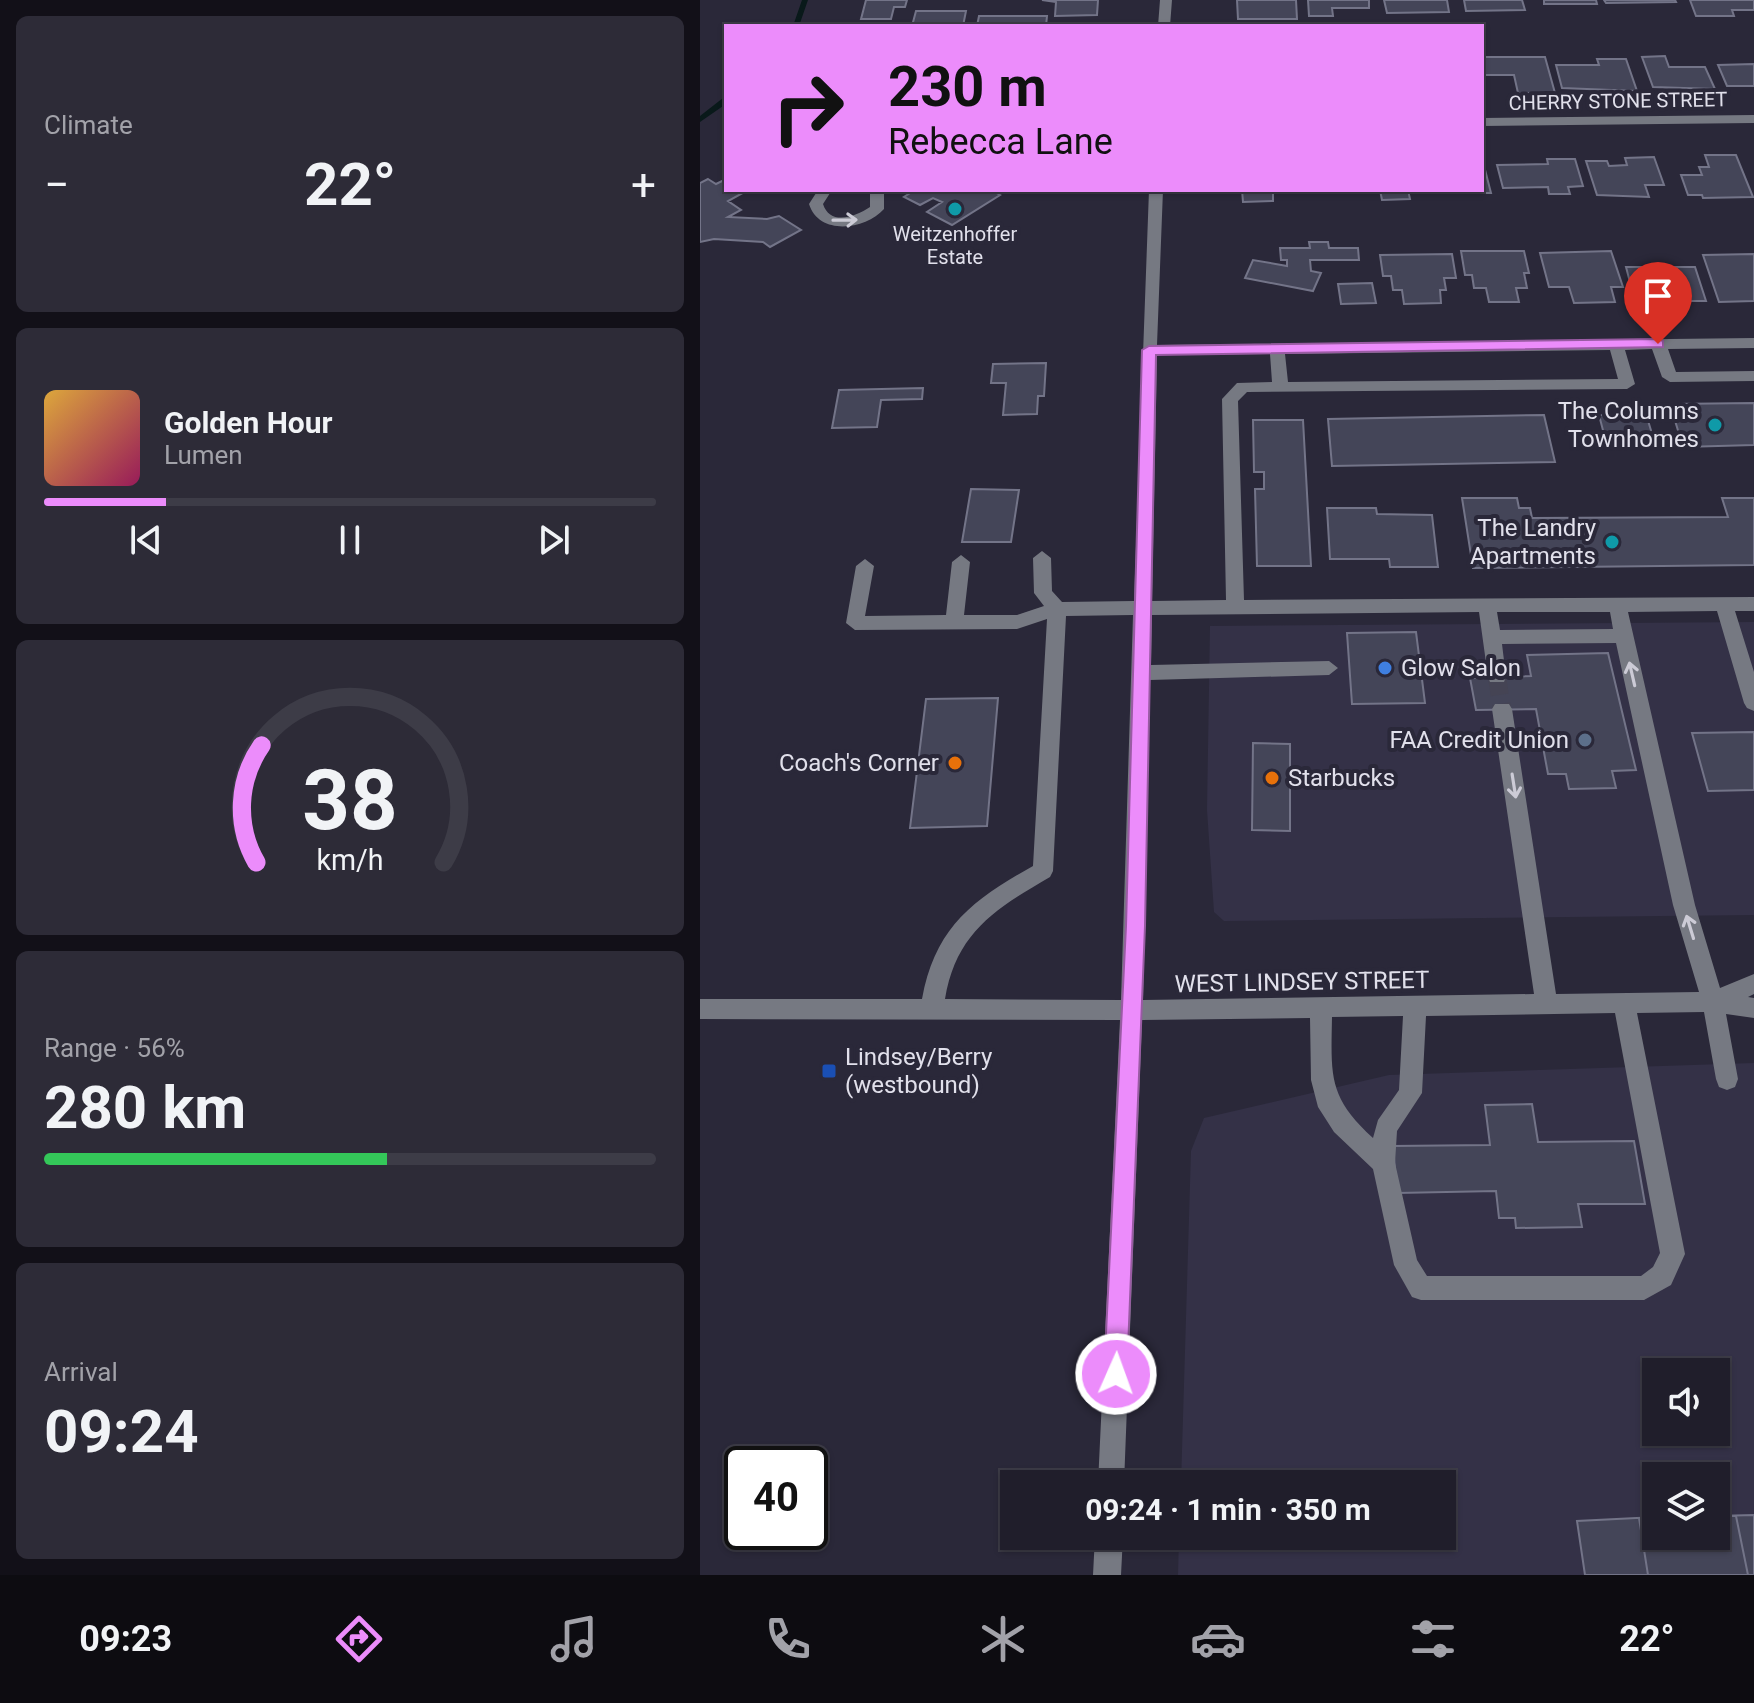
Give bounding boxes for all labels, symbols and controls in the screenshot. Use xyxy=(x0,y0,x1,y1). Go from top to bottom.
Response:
text: 230 m xyxy=(888,54,1047,120)
icon: right xyxy=(756,56,860,160)
street label: CHERRY STONE STREET xyxy=(1508,87,1728,115)
text: Climate xyxy=(44,110,133,140)
text: Rebecca Lane xyxy=(888,121,1113,163)
text: 22° xyxy=(304,149,396,220)
text: − xyxy=(44,159,69,211)
text: + xyxy=(631,159,656,211)
marker: Weitzenhoffer Estate xyxy=(946,200,964,218)
one-way arrow xyxy=(831,212,858,227)
place label: Weitzenhoffer Estate xyxy=(893,222,1017,269)
pin xyxy=(1624,262,1692,344)
icon: arrive xyxy=(1636,274,1680,318)
place label: The Columns Townhomes xyxy=(1558,397,1699,453)
text: Golden Hour xyxy=(164,405,333,440)
marker: The Columns Townhomes xyxy=(1706,416,1724,434)
text: Lumen xyxy=(164,440,243,470)
place label: The Landry Apartments xyxy=(1470,514,1597,570)
icon: previous xyxy=(124,518,168,562)
icon: pause xyxy=(328,518,372,562)
icon: next xyxy=(532,518,576,562)
marker: The Landry Apartments xyxy=(1603,533,1621,551)
place label: Glow Salon xyxy=(1401,654,1521,682)
marker: Glow Salon xyxy=(1376,659,1394,677)
one-way arrow xyxy=(1624,661,1639,687)
place label: FAA Credit Union xyxy=(1389,726,1569,754)
marker: FAA Credit Union xyxy=(1576,731,1594,749)
place label: Coach's Corner xyxy=(779,749,939,777)
text: 38 xyxy=(302,752,398,849)
marker: Coach's Corner xyxy=(946,754,964,772)
place label: Starbucks xyxy=(1288,764,1395,792)
marker: Starbucks xyxy=(1263,769,1281,787)
one-way arrow xyxy=(1507,773,1522,799)
text: km/h xyxy=(316,844,384,878)
one-way arrow xyxy=(1682,915,1696,940)
street label: WEST LINDSEY STREET xyxy=(1174,966,1430,998)
text: Range · 56% xyxy=(44,1033,185,1063)
place label: Lindsey/Berry (westbound) xyxy=(845,1043,993,1099)
marker: Lindsey/Berry (westbound) xyxy=(820,1062,838,1080)
text: 280 km xyxy=(44,1072,246,1143)
position arrow xyxy=(1074,1332,1158,1416)
text: Arrival xyxy=(44,1357,118,1387)
map controls xyxy=(1642,1358,1730,1550)
button: sound xyxy=(1642,1358,1730,1446)
text: 09:24 xyxy=(44,1396,199,1467)
speed limit sign: 40 xyxy=(724,1446,828,1550)
button: layers xyxy=(1642,1462,1730,1550)
text: 09:24 · 1 min · 350 m xyxy=(1085,1492,1371,1527)
icon: directions xyxy=(331,1611,387,1667)
icon: music xyxy=(546,1611,602,1667)
icon: phone xyxy=(760,1611,816,1667)
icon: climate xyxy=(975,1611,1031,1667)
icon: car xyxy=(1190,1611,1246,1667)
icon: filters xyxy=(1405,1611,1461,1667)
text: 09:23 xyxy=(79,1618,172,1660)
text: 22° xyxy=(1619,1618,1675,1660)

